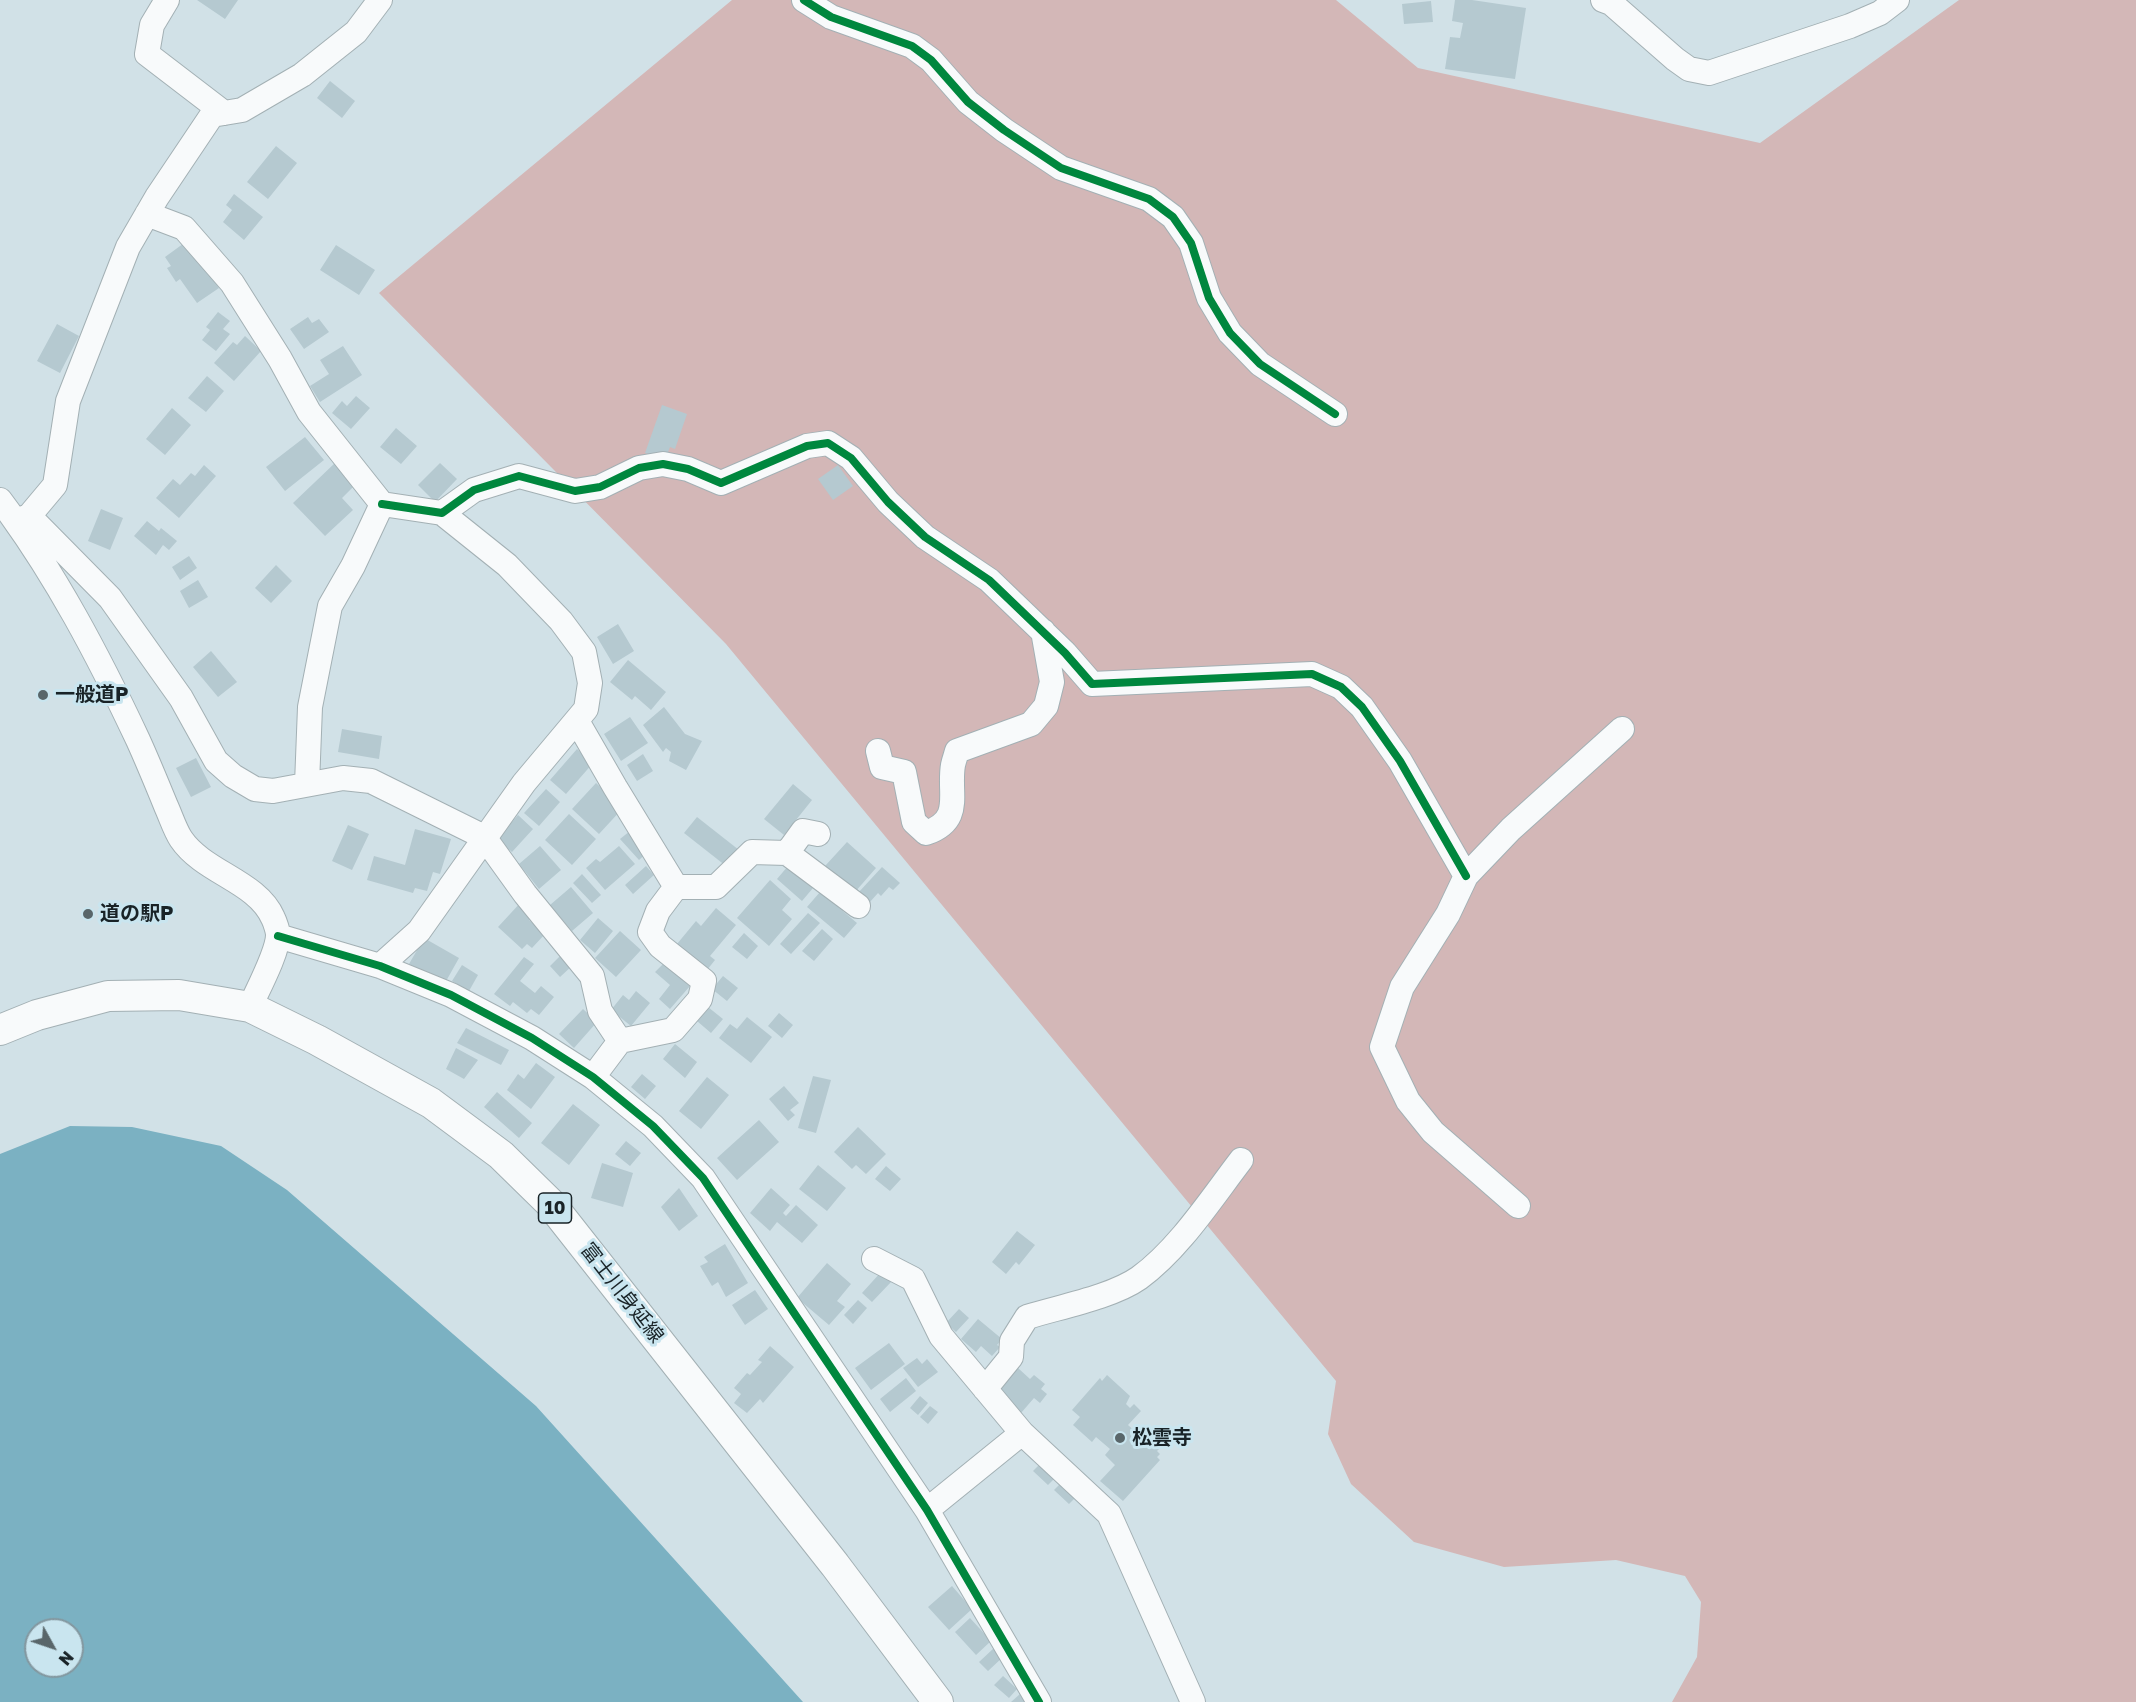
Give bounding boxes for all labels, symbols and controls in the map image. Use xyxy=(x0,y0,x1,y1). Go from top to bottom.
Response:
place label: 一般道P xyxy=(55,683,128,707)
marker: 一般道P xyxy=(36,688,50,702)
place label: 道の駅P xyxy=(100,902,173,926)
marker: 道の駅P xyxy=(81,907,95,921)
road number: 10 xyxy=(538,1193,572,1223)
street label: 富士川身延線 xyxy=(576,1238,668,1348)
place label: 松雲寺 xyxy=(1132,1426,1192,1450)
marker: 松雲寺 xyxy=(1113,1431,1127,1445)
north arrow xyxy=(24,1618,84,1678)
text: N xyxy=(55,1647,78,1669)

